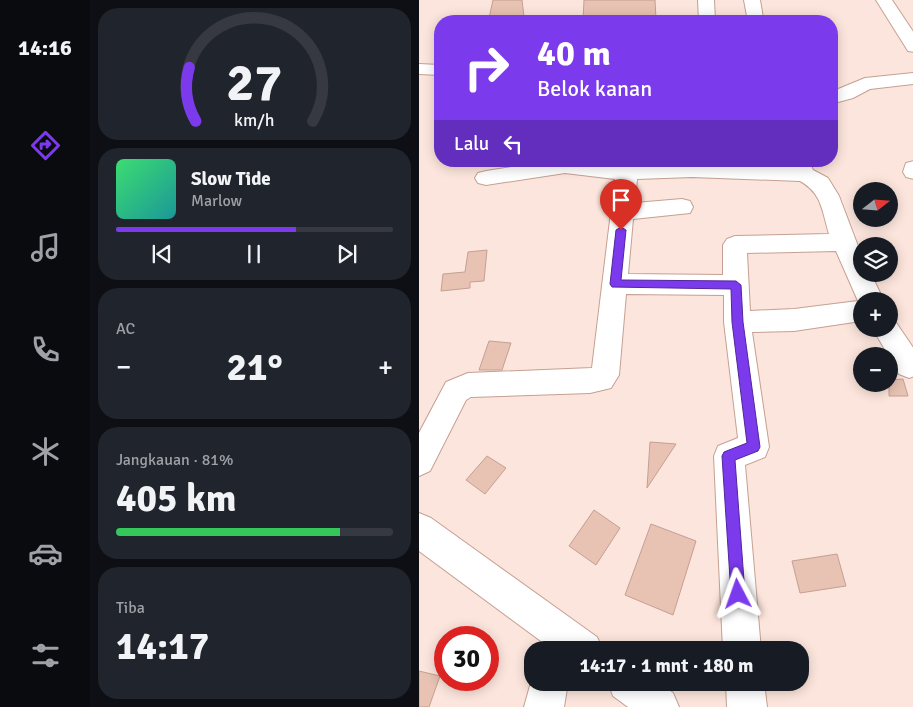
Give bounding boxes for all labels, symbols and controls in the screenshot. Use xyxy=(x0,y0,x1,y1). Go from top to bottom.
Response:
text: 40 m xyxy=(537,32,611,75)
text: 14:16 xyxy=(18,34,72,61)
icon: right xyxy=(454,35,519,100)
text: 27 xyxy=(226,51,283,115)
text: Belok kanan xyxy=(537,75,652,102)
text: km/h xyxy=(234,109,275,131)
icon: directions xyxy=(28,128,63,163)
icon: left xyxy=(499,130,527,158)
text: Lalu xyxy=(454,132,489,156)
text: Slow Tide xyxy=(191,167,271,191)
pin xyxy=(600,179,642,230)
north arrow xyxy=(853,182,898,228)
map controls xyxy=(853,182,898,392)
icon: arrive xyxy=(607,186,635,214)
text: Marlow xyxy=(191,191,242,211)
icon: music xyxy=(28,230,63,265)
button: layers xyxy=(853,237,898,282)
icon: previous xyxy=(148,240,176,268)
icon: pause xyxy=(240,240,268,268)
icon: next xyxy=(333,240,361,268)
button: + xyxy=(853,292,898,337)
text: AC xyxy=(116,319,135,339)
icon: phone xyxy=(28,332,63,367)
text: 21° xyxy=(226,344,283,391)
button: − xyxy=(853,347,898,392)
text: − xyxy=(116,350,131,384)
text: + xyxy=(378,350,393,384)
icon: climate xyxy=(28,434,63,469)
text: Jangkauan · 81% xyxy=(116,450,233,470)
text: 405 km xyxy=(116,475,237,522)
icon: car xyxy=(28,536,63,571)
position arrow xyxy=(711,567,763,619)
text: Tiba xyxy=(116,598,145,618)
text: 14:17 xyxy=(116,623,209,670)
speed limit sign: 30 xyxy=(434,626,499,691)
icon: filters xyxy=(28,638,63,673)
text: 14:17 · 1 mnt · 180 m xyxy=(580,654,753,678)

